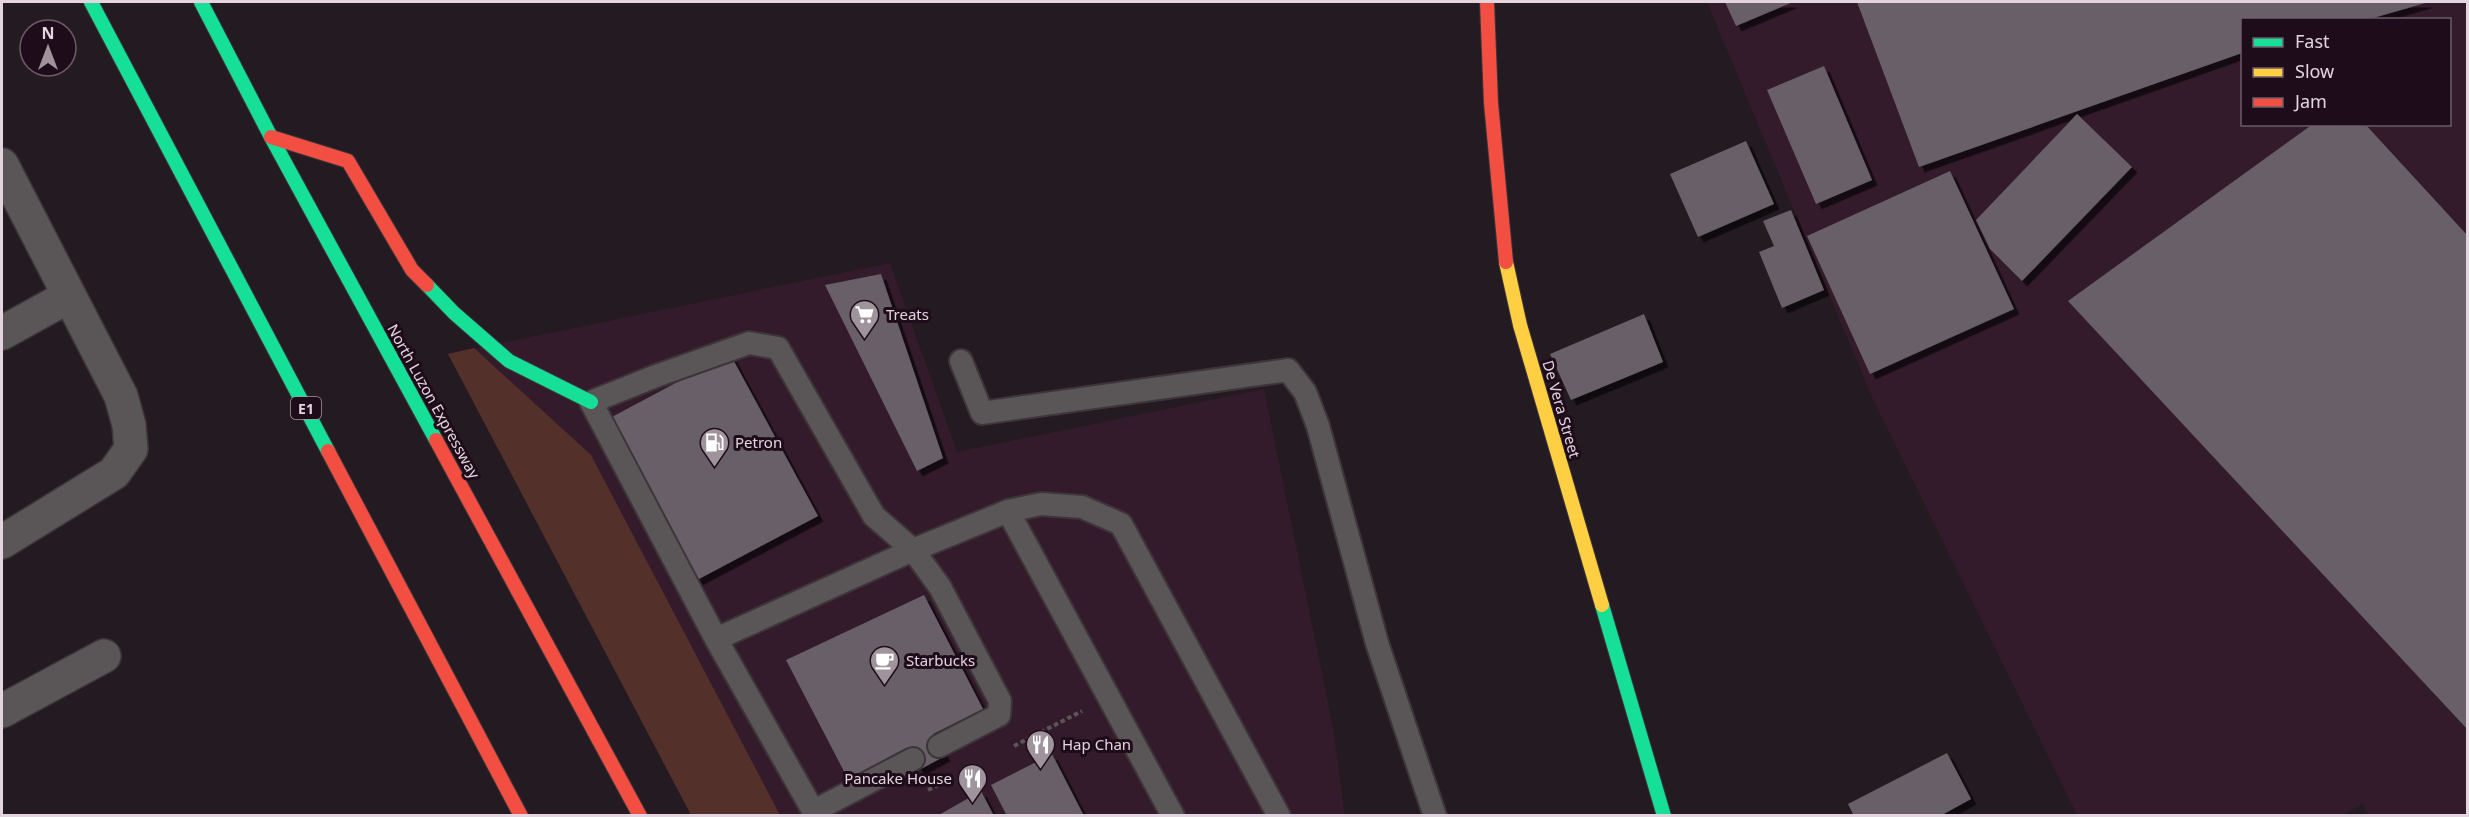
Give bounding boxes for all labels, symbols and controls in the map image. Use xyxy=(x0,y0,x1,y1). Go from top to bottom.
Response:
north arrow xyxy=(18,18,78,78)
legend xyxy=(2241,18,2451,126)
text: N xyxy=(41,22,55,44)
text: Fast xyxy=(2295,29,2330,53)
text: Slow xyxy=(2295,59,2334,83)
text: Jam xyxy=(2293,89,2327,113)
supermarket icon: Treats xyxy=(849,298,881,340)
place label: Treats xyxy=(886,304,929,324)
street label: North Luzon Expressway xyxy=(383,320,485,482)
street label: De Vera Street xyxy=(1539,358,1586,461)
road number: E1 xyxy=(291,397,321,419)
fuel station icon: Petron xyxy=(698,426,730,468)
place label: Petron xyxy=(735,432,782,452)
cafe icon: Starbucks xyxy=(869,644,901,686)
place label: Starbucks xyxy=(906,650,975,670)
restaurant icon: Hap Chan xyxy=(1025,728,1057,770)
place label: Hap Chan xyxy=(1062,734,1131,754)
restaurant icon: Pancake House xyxy=(957,762,989,804)
place label: Pancake House xyxy=(844,768,952,788)

